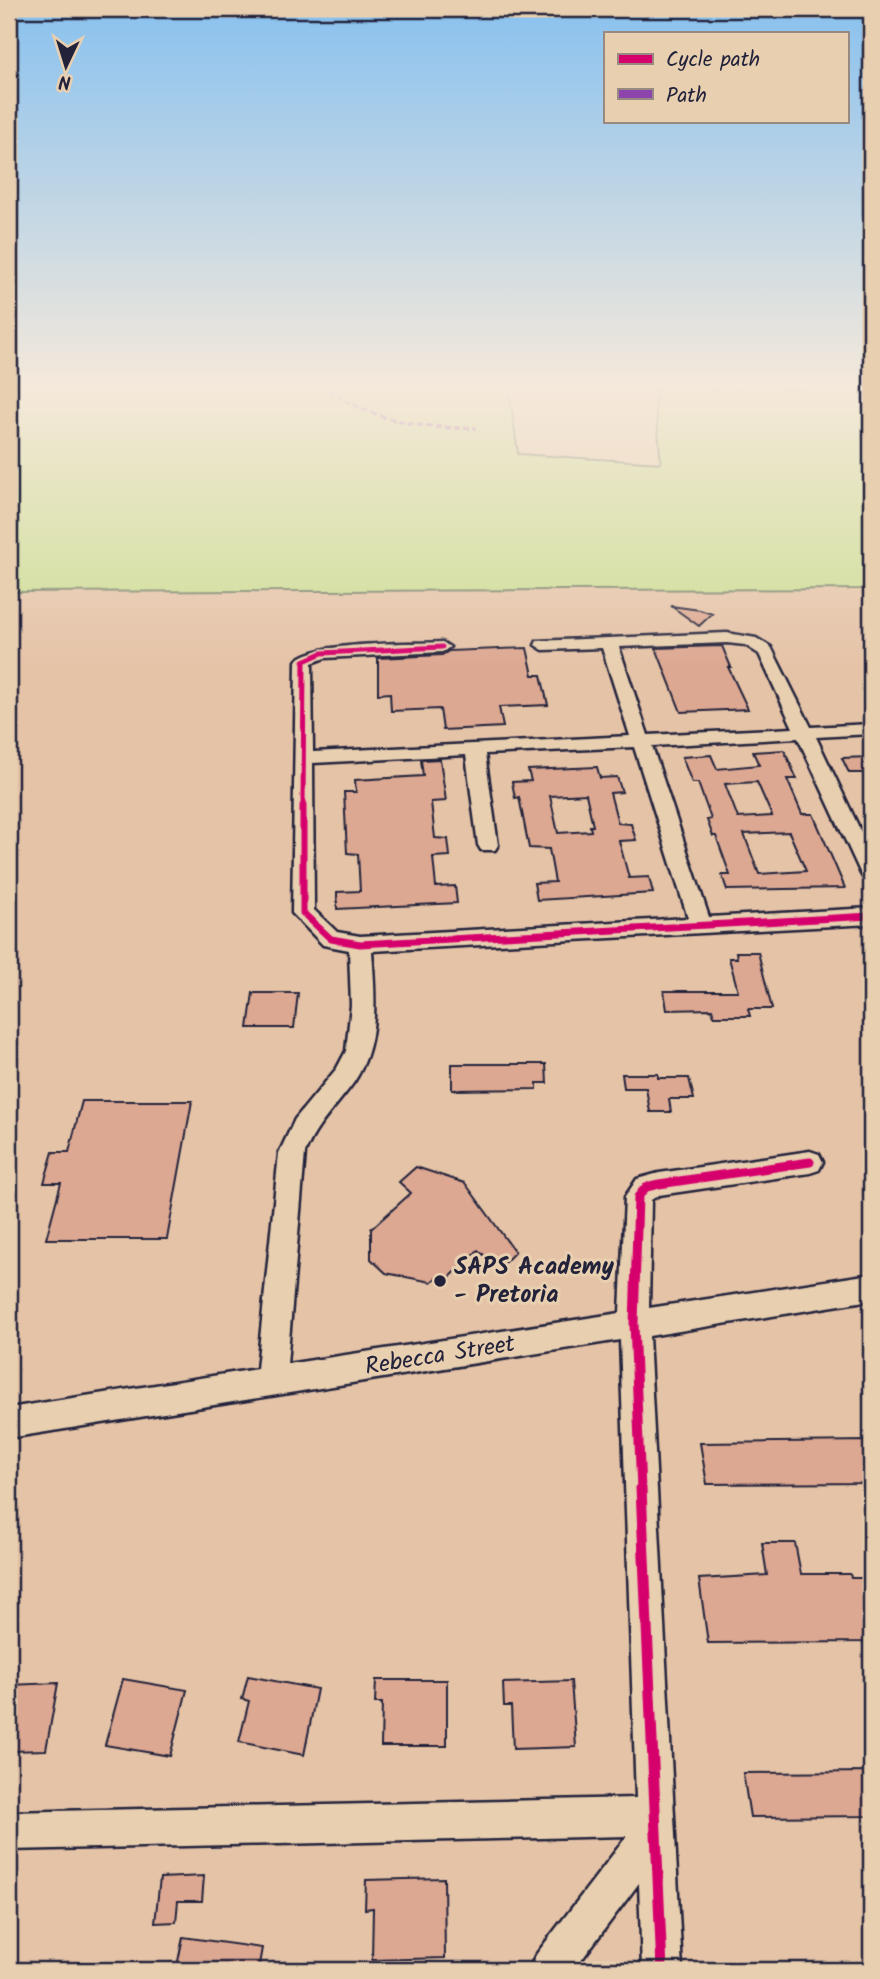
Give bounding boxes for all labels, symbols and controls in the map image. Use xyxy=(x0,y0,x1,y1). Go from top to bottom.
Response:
north arrow xyxy=(32,32,102,102)
legend xyxy=(604,32,848,122)
text: Cycle path xyxy=(666,44,760,77)
text: N xyxy=(58,66,72,96)
text: Path xyxy=(666,80,707,113)
place label: SAPS Academy - Pretoria xyxy=(454,1248,614,1315)
marker: SAPS Academy - Pretoria xyxy=(432,1273,448,1289)
street label: Rebecca Street xyxy=(362,1325,518,1387)

